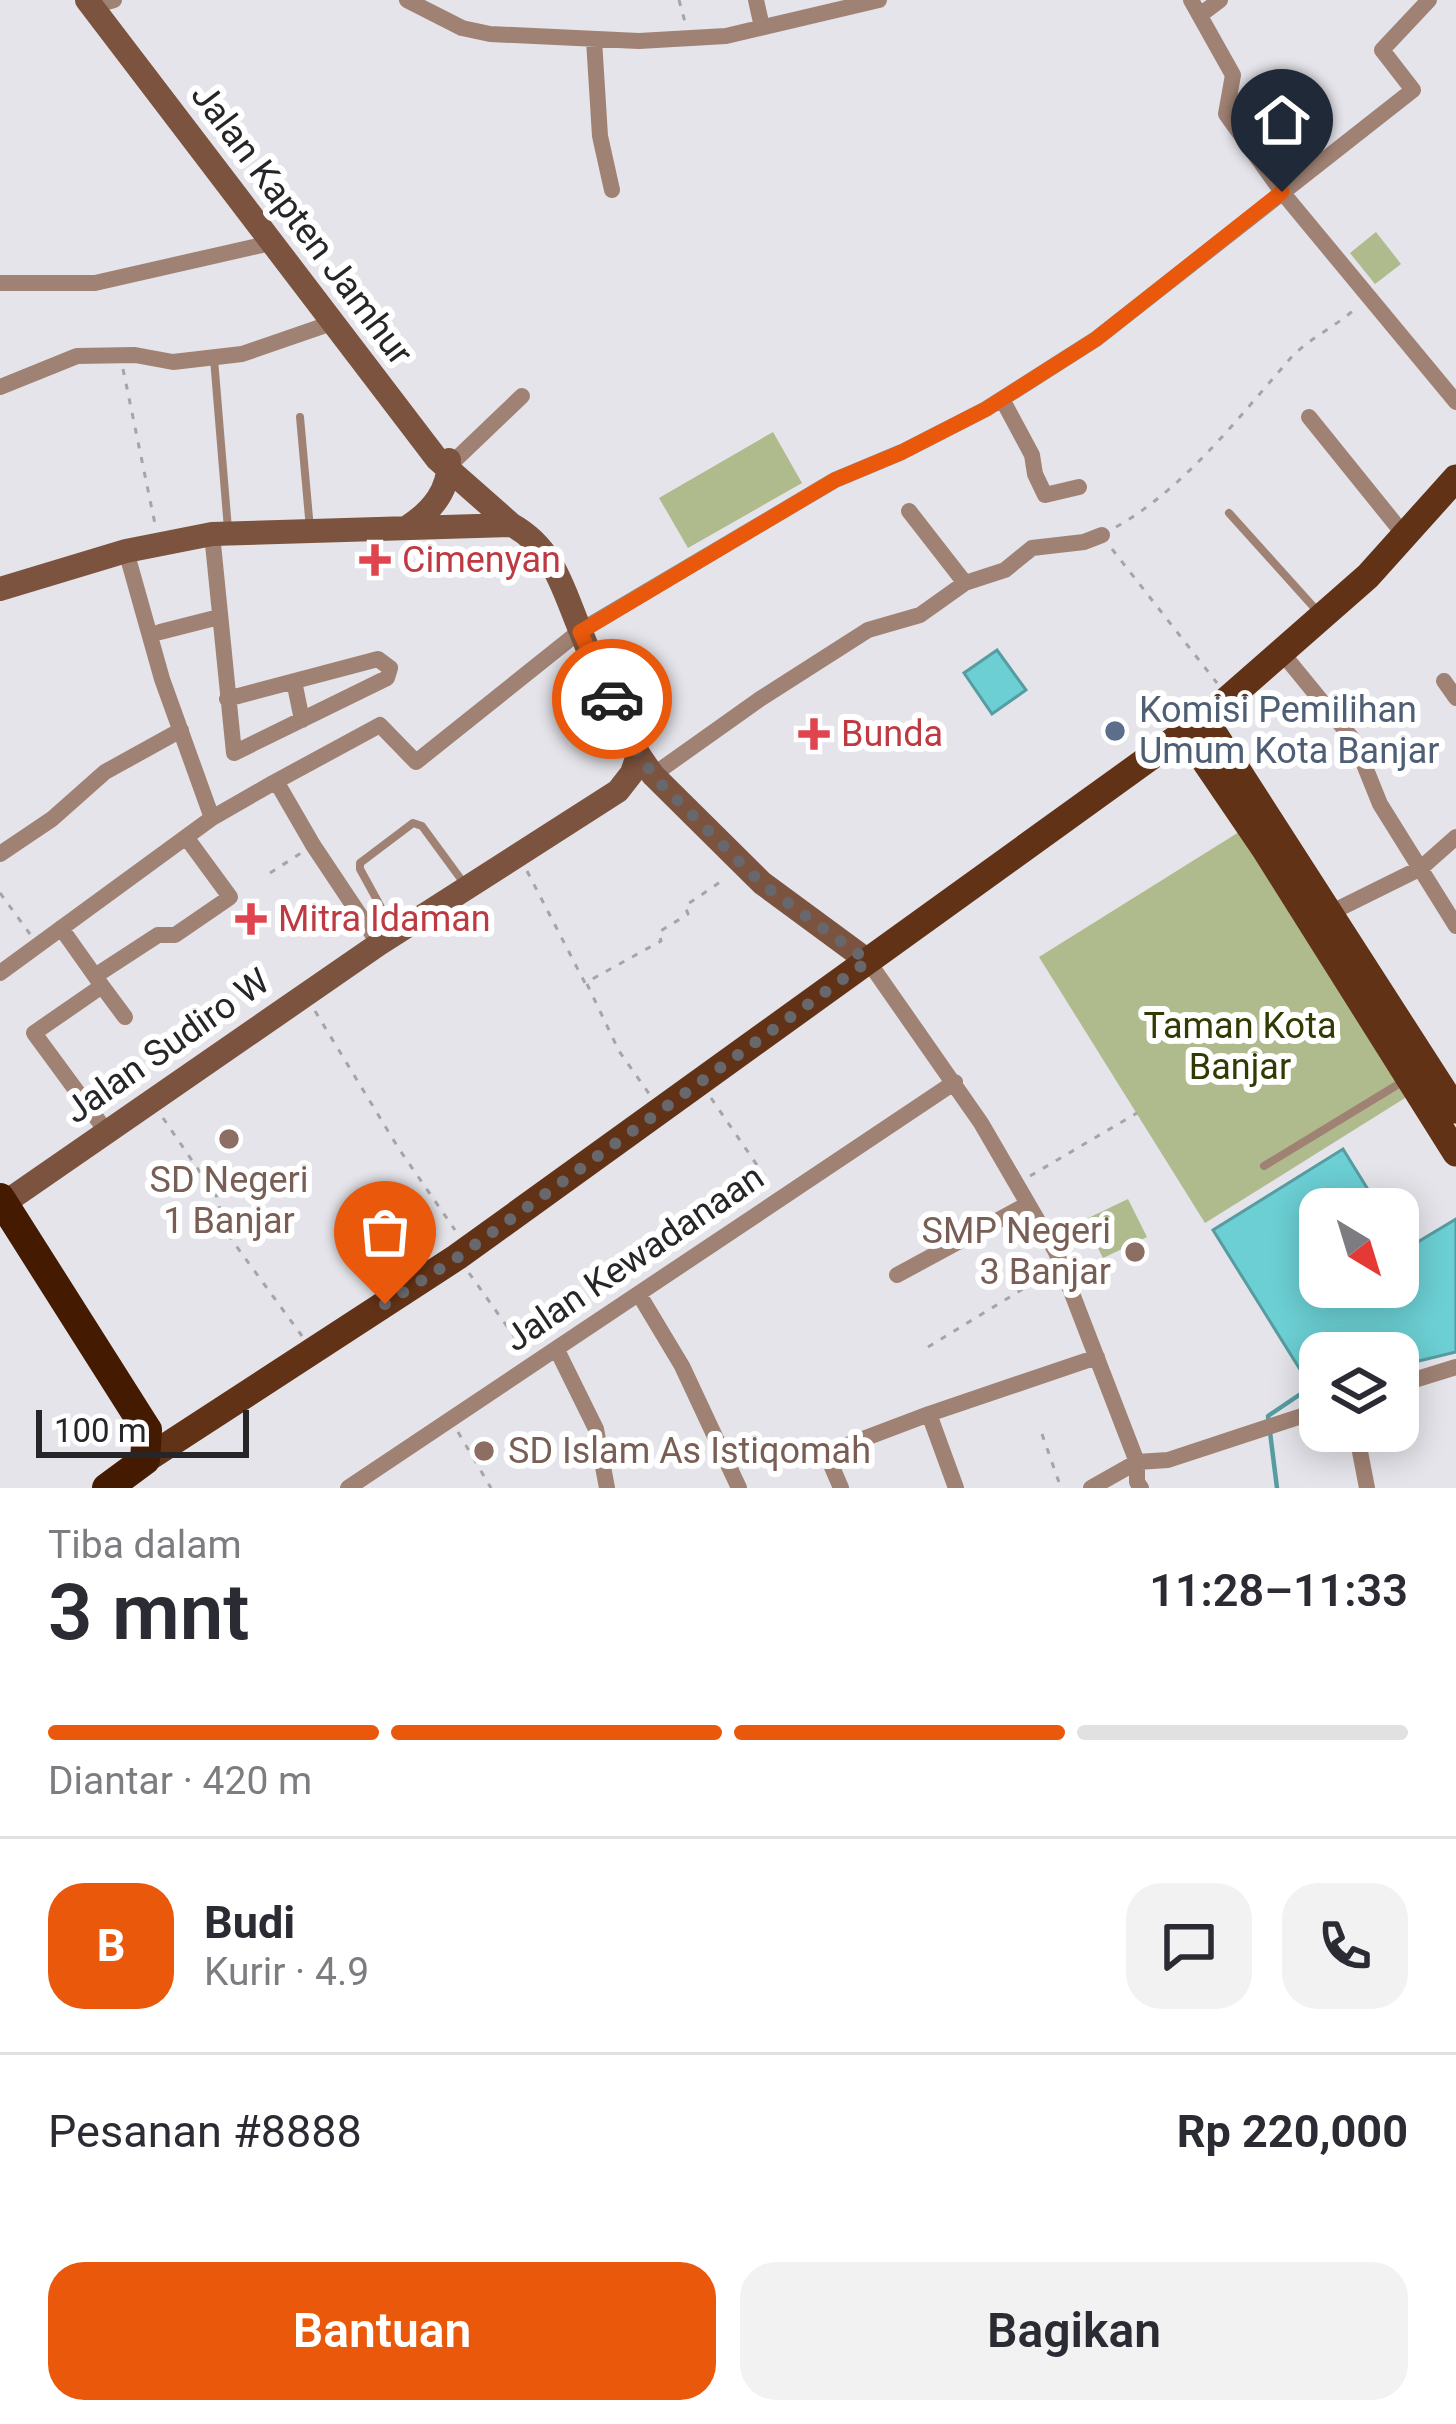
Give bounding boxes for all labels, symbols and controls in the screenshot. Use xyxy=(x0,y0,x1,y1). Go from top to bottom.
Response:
pin xyxy=(1231,69,1333,192)
street label: Jalan Kapten Jamhur xyxy=(182,75,422,373)
icon: home xyxy=(1249,87,1315,153)
place label: Cimenyan xyxy=(402,539,561,581)
marker: Cimenyan xyxy=(359,544,391,576)
courier xyxy=(552,639,672,759)
icon: car xyxy=(579,666,645,732)
place label: Komisi Pemilihan Umum Kota Banjar xyxy=(1139,689,1439,772)
place label: Bunda xyxy=(841,713,943,755)
marker: Bunda xyxy=(798,718,830,750)
marker: Komisi Pemilihan Umum Kota Banjar xyxy=(1102,718,1128,744)
place label: Mitra Idaman xyxy=(278,898,491,940)
marker: Mitra Idaman xyxy=(235,903,267,935)
street label: Jalan Sudiro W xyxy=(57,960,277,1132)
park label: Taman Kota Banjar xyxy=(1143,1005,1337,1088)
marker: SD Negeri 1 Banjar xyxy=(216,1126,242,1152)
street label: Jalan Kewadanaan xyxy=(497,1156,771,1360)
place label: SD Negeri 1 Banjar xyxy=(150,1159,308,1242)
pin xyxy=(334,1181,436,1304)
north arrow xyxy=(1299,1188,1419,1308)
map controls xyxy=(1299,1188,1419,1452)
icon: bag xyxy=(352,1199,418,1265)
place label: SMP Negeri 3 Banjar xyxy=(922,1210,1111,1293)
marker: SMP Negeri 3 Banjar xyxy=(1122,1239,1148,1265)
button: layers xyxy=(1299,1332,1419,1452)
scale bar xyxy=(36,1404,249,1457)
text: 100 m xyxy=(54,1411,147,1450)
place label: SD Islam As Istiqomah xyxy=(508,1430,871,1472)
marker: SD Islam As Istiqomah xyxy=(471,1438,497,1464)
text: Tiba dalam xyxy=(48,1522,242,1568)
text: 11:28–11:33 xyxy=(1149,1564,1408,1617)
text: 3 mnt xyxy=(48,1567,249,1658)
text: Diantar · 420 m xyxy=(48,1758,312,1804)
button: chat xyxy=(1126,1883,1252,2009)
button: phone xyxy=(1282,1883,1408,2009)
text: Budi xyxy=(204,1896,295,1949)
text: B xyxy=(97,1919,125,1972)
text: Kurir · 4.9 xyxy=(204,1949,369,1995)
text: Pesanan #8888 xyxy=(48,2105,362,2158)
text: Rp 220,000 xyxy=(1177,2105,1408,2158)
button: Bantuan xyxy=(48,2262,716,2400)
button: Bagikan xyxy=(740,2262,1408,2400)

